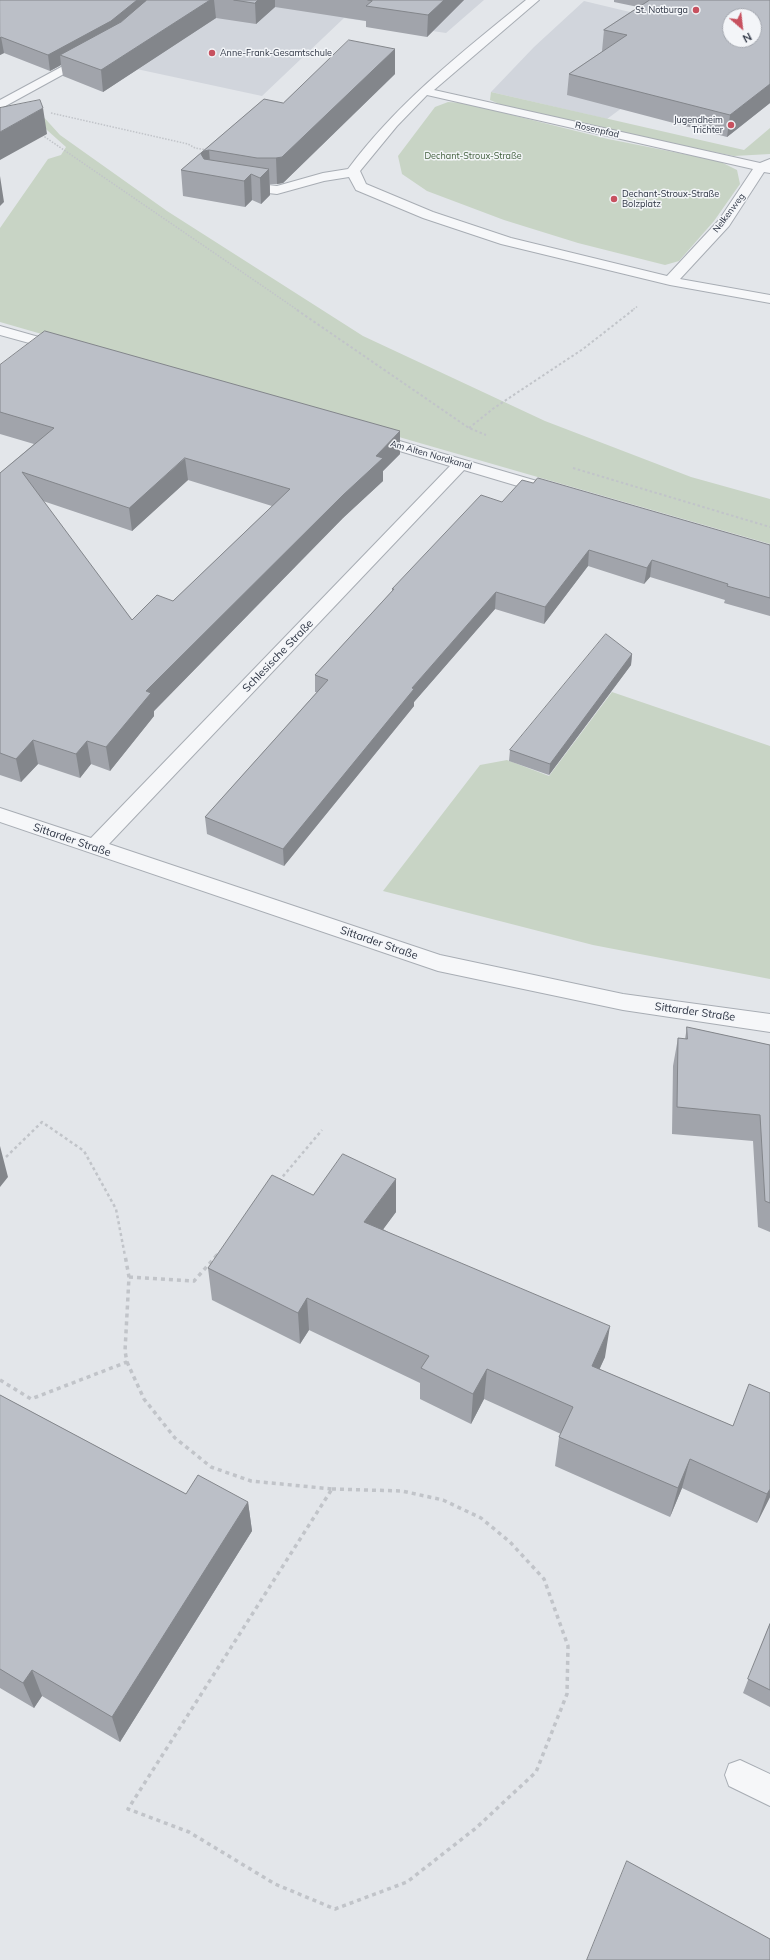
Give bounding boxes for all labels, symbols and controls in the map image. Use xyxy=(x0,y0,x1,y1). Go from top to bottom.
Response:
place label: St. Notburga xyxy=(635,5,688,15)
marker: St. Notburga xyxy=(691,5,701,15)
north arrow xyxy=(722,8,762,48)
text: N xyxy=(740,30,754,46)
marker: Anne-Frank-Gesamtschule xyxy=(207,48,217,58)
place label: Anne-Frank-Gesamtschule xyxy=(220,48,332,58)
place label: Jugendheim Trichter xyxy=(674,115,723,136)
street label: Rosenpfad xyxy=(574,120,620,140)
marker: Jugendheim Trichter xyxy=(726,120,736,130)
park label: Dechant-Stroux-Straße xyxy=(424,151,522,161)
place label: Dechant-Stroux-Straße Bolzplatz xyxy=(622,189,719,210)
street label: Nelkenweg xyxy=(711,191,747,235)
marker: Dechant-Stroux-Straße Bolzplatz xyxy=(609,194,619,204)
street label: Am Alten Nordkanal xyxy=(389,438,473,472)
street label: Schlesische Straße xyxy=(240,617,316,695)
street label: Sittarder Straße xyxy=(31,821,113,859)
street label: Sittarder Straße xyxy=(338,924,420,962)
street label: Sittarder Straße xyxy=(654,1000,736,1024)

